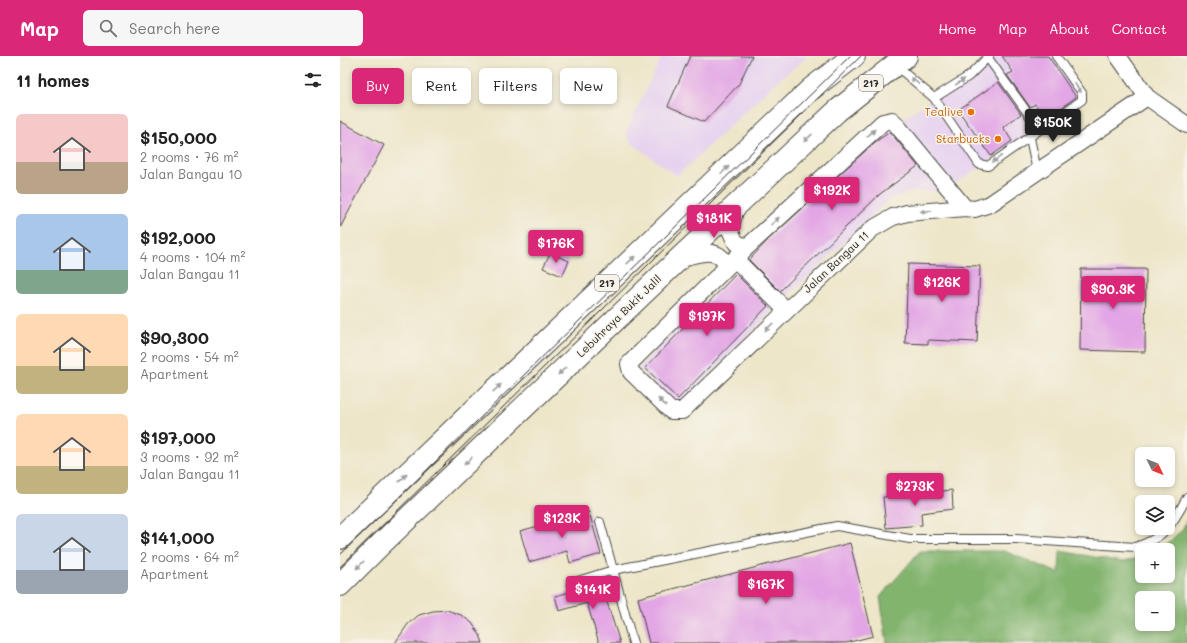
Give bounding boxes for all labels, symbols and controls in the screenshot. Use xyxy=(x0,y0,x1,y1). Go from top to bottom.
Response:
search box xyxy=(83,10,363,46)
text: Map xyxy=(20,16,59,41)
icon: search xyxy=(97,17,119,39)
text: Search here xyxy=(129,18,220,38)
text: Home xyxy=(938,19,976,38)
text: Map xyxy=(998,19,1027,38)
text: About xyxy=(1049,19,1090,38)
text: Contact xyxy=(1112,19,1167,38)
chip: Buy xyxy=(352,68,404,104)
chip: Rent xyxy=(412,68,471,104)
chip: Filters xyxy=(479,68,552,104)
chip: New xyxy=(560,68,617,104)
text: 11 homes xyxy=(16,69,90,91)
icon: filters xyxy=(302,69,324,91)
road number: 217 xyxy=(859,75,883,91)
one-way arrow xyxy=(909,77,920,86)
one-way arrow xyxy=(955,78,965,86)
one-way arrow xyxy=(1074,83,1082,93)
place label: Tealive xyxy=(924,104,963,119)
marker: Tealive xyxy=(966,107,976,117)
pin: $150K xyxy=(1025,109,1081,143)
text: $150K xyxy=(1034,113,1072,130)
text: $150,000 xyxy=(140,126,217,148)
one-way arrow xyxy=(866,128,876,138)
icon: home xyxy=(48,130,96,178)
place label: Starbucks xyxy=(936,131,990,146)
one-way arrow xyxy=(803,133,813,143)
marker: Starbucks xyxy=(993,134,1003,144)
text: 2 rooms · 76 m² xyxy=(140,148,239,165)
one-way arrow xyxy=(991,156,1003,163)
text: Jalan Bangau 10 xyxy=(140,165,242,182)
one-way arrow xyxy=(720,165,730,175)
pin: $192K xyxy=(804,177,860,211)
text: $192K xyxy=(813,181,851,198)
pin: $181K xyxy=(686,205,742,239)
one-way arrow xyxy=(920,208,932,215)
text: $181K xyxy=(696,209,732,226)
one-way arrow xyxy=(770,216,780,226)
text: $192,000 xyxy=(140,226,216,248)
street label: Jalan Bangau 11 xyxy=(800,227,872,296)
icon: home xyxy=(48,230,96,278)
pin: $176K xyxy=(528,230,584,264)
text: $176K xyxy=(537,234,575,251)
text: 4 rooms · 104 m² xyxy=(140,248,245,265)
one-way arrow xyxy=(626,255,636,264)
text: Jalan Bangau 11 xyxy=(140,265,240,282)
pin: $126K xyxy=(914,269,970,303)
street label: Lebuhraya Bukit Jalil xyxy=(573,271,664,360)
text: $126K xyxy=(923,273,961,290)
road number: 217 xyxy=(595,275,619,291)
pin: $90.3K xyxy=(1080,276,1146,310)
text: $90.3K xyxy=(1091,280,1135,297)
pin: $197K xyxy=(679,303,735,337)
text: $197K xyxy=(688,307,726,324)
one-way arrow xyxy=(764,322,774,332)
text: $90,300 xyxy=(140,326,209,348)
icon: home xyxy=(48,330,96,378)
text: 2 rooms · 54 m² xyxy=(140,348,239,365)
text: Apartment xyxy=(140,365,209,382)
one-way arrow xyxy=(557,366,567,376)
one-way arrow xyxy=(492,383,502,393)
one-way arrow xyxy=(657,397,667,407)
text: $197,000 xyxy=(140,426,216,448)
icon: home xyxy=(48,430,96,478)
north arrow xyxy=(1135,447,1175,487)
map controls xyxy=(1135,447,1175,631)
text: 3 rooms · 92 m² xyxy=(140,448,239,465)
one-way arrow xyxy=(463,456,473,466)
text: Jalan Bangau 11 xyxy=(140,465,240,482)
one-way arrow xyxy=(397,473,408,482)
pin: $273K xyxy=(887,473,943,507)
text: $273K xyxy=(896,477,934,494)
button: layers xyxy=(1135,495,1175,535)
pin: $123K xyxy=(534,505,590,539)
text: $123K xyxy=(543,509,581,526)
text: $141,000 xyxy=(140,526,214,548)
icon: home xyxy=(48,530,96,578)
button: + xyxy=(1135,543,1175,583)
text: 2 rooms · 64 m² xyxy=(140,548,239,565)
one-way arrow xyxy=(355,560,365,570)
text: Apartment xyxy=(140,565,209,582)
pin: $167K xyxy=(738,571,794,605)
text: $167K xyxy=(747,575,785,592)
pin: $141K xyxy=(565,576,621,610)
text: $141K xyxy=(575,580,611,597)
button: − xyxy=(1135,591,1175,631)

